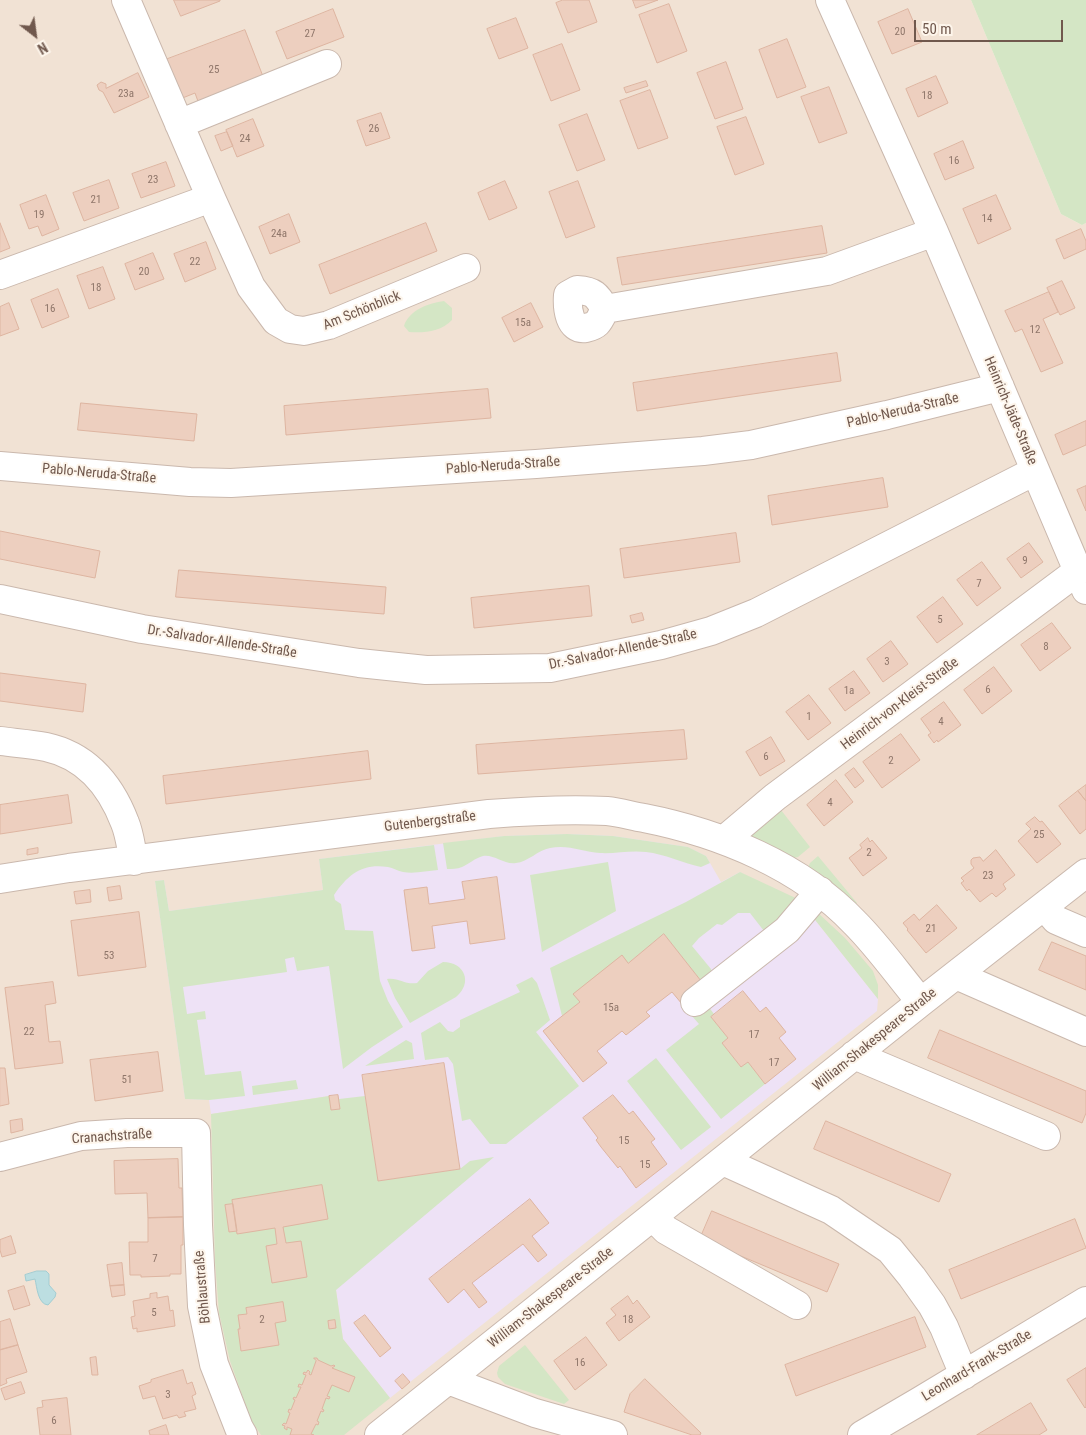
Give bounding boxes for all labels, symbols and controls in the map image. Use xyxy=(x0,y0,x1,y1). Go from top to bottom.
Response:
north arrow xyxy=(10,10,60,60)
scale bar xyxy=(916,10,1065,42)
text: 50 m xyxy=(922,20,952,38)
house number: 20 xyxy=(895,25,905,39)
house number: 27 xyxy=(305,27,315,41)
text: N xyxy=(35,39,50,57)
house number: 25 xyxy=(209,63,219,77)
house number: 23a xyxy=(118,87,134,101)
house number: 18 xyxy=(922,89,932,103)
house number: 26 xyxy=(369,122,379,136)
house number: 24 xyxy=(240,132,250,146)
house number: 16 xyxy=(949,154,959,168)
house number: 23 xyxy=(148,173,158,187)
house number: 21 xyxy=(91,193,101,207)
house number: 19 xyxy=(34,208,44,222)
house number: 14 xyxy=(982,212,992,226)
house number: 24a xyxy=(271,227,287,241)
house number: 22 xyxy=(190,255,200,269)
house number: 20 xyxy=(139,265,149,279)
house number: 18 xyxy=(91,281,101,295)
street label: Am Schönblick xyxy=(321,288,403,334)
house number: 16 xyxy=(45,302,55,316)
house number: 15a xyxy=(515,316,531,330)
house number: 12 xyxy=(1030,323,1040,337)
street label: Heinrich-Jäde-Straße xyxy=(980,354,1040,468)
street label: Pablo-Neruda-Straße xyxy=(845,390,961,432)
street label: Pablo-Neruda-Straße xyxy=(445,454,561,478)
street label: Pablo-Neruda-Straße xyxy=(41,461,157,487)
house number: 9 xyxy=(1022,554,1028,568)
house number: 7 xyxy=(976,577,982,591)
house number: 5 xyxy=(937,613,943,627)
street label: Dr.-Salvador-Allende-Straße xyxy=(146,622,298,662)
street label: Dr.-Salvador-Allende-Straße xyxy=(547,626,699,674)
house number: 8 xyxy=(1043,640,1049,654)
street label: Heinrich-von-Kleist-Straße xyxy=(838,654,962,754)
house number: 3 xyxy=(884,655,890,669)
house number: 6 xyxy=(985,683,991,697)
house number: 1a xyxy=(844,684,854,698)
house number: 1 xyxy=(806,710,812,724)
house number: 4 xyxy=(938,715,944,729)
house number: 6 xyxy=(763,750,769,764)
house number: 2 xyxy=(888,754,894,768)
house number: 4 xyxy=(827,796,833,810)
street label: Gutenbergstraße xyxy=(383,808,477,836)
house number: 25 xyxy=(1034,828,1044,842)
house number: 2 xyxy=(866,846,872,860)
house number: 23 xyxy=(983,869,993,883)
house number: 21 xyxy=(926,922,936,936)
house number: 53 xyxy=(104,949,114,963)
street label: William-Shakespeare-Straße xyxy=(810,985,940,1095)
house number: 15a xyxy=(603,1001,619,1015)
house number: 22 xyxy=(24,1025,34,1039)
house number: 17 xyxy=(749,1028,759,1042)
house number: 17 xyxy=(769,1056,779,1070)
house number: 51 xyxy=(122,1073,132,1087)
street label: Cranachstraße xyxy=(71,1126,153,1148)
house number: 15 xyxy=(619,1134,629,1148)
house number: 15 xyxy=(640,1158,650,1172)
street label: William-Shakespeare-Straße xyxy=(485,1244,617,1352)
street label: Böhlaustraße xyxy=(191,1250,215,1324)
house number: 7 xyxy=(152,1252,158,1266)
house number: 5 xyxy=(151,1306,157,1320)
house number: 2 xyxy=(259,1313,265,1327)
house number: 18 xyxy=(623,1313,633,1327)
street label: Leonhard-Frank-Straße xyxy=(919,1327,1035,1405)
house number: 16 xyxy=(575,1356,585,1370)
house number: 3 xyxy=(165,1388,171,1402)
house number: 6 xyxy=(51,1414,57,1428)

